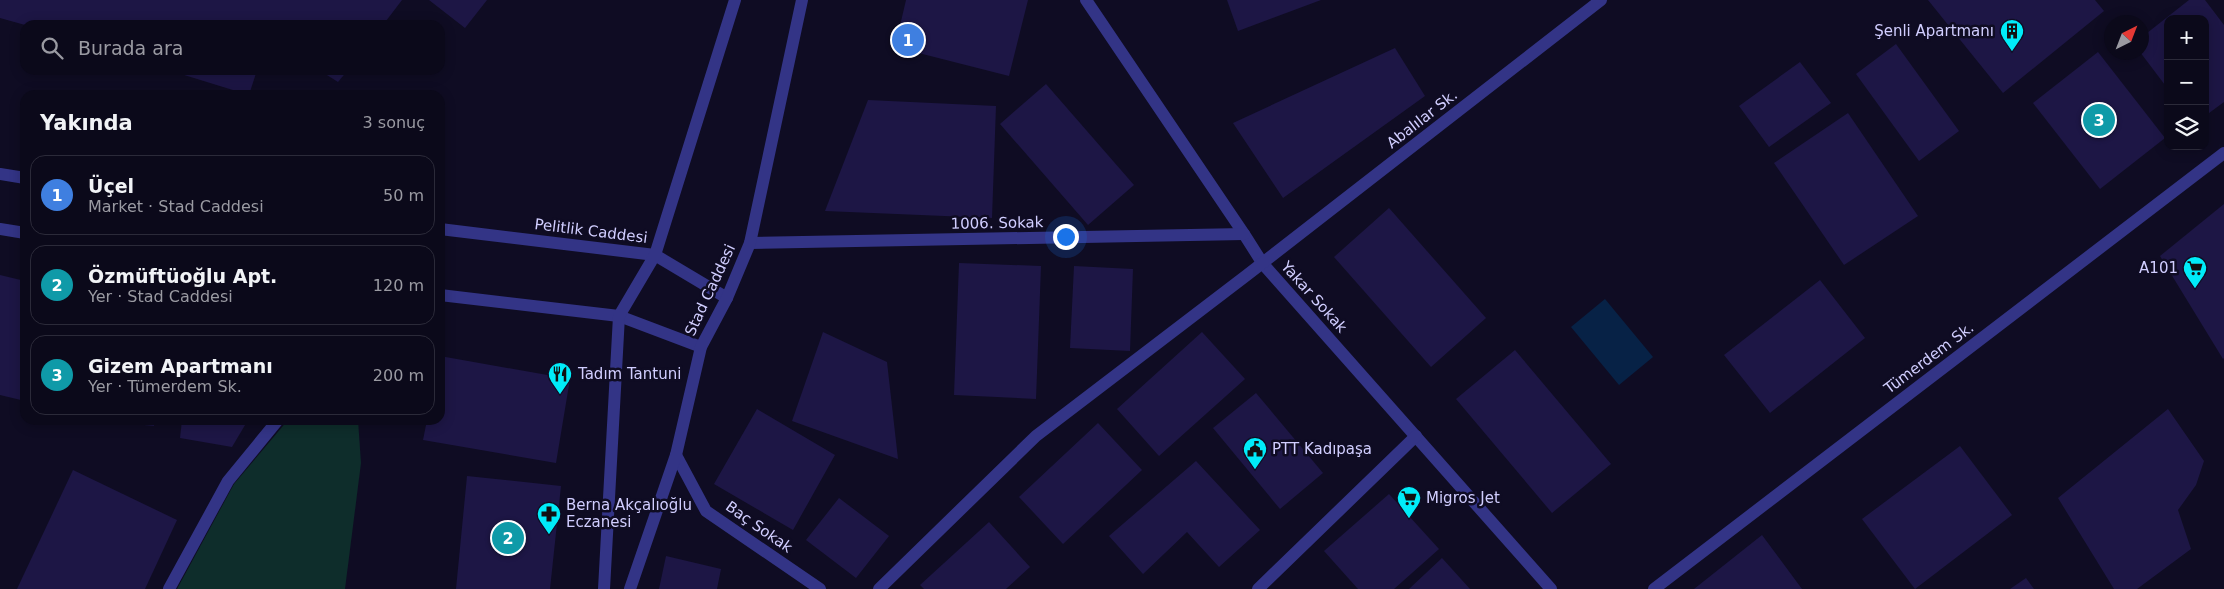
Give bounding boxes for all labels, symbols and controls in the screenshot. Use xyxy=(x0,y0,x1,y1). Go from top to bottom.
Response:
north arrow xyxy=(2104,15,2149,60)
map controls xyxy=(2164,15,2209,150)
button: + xyxy=(2164,15,2209,60)
building icon: Şenli Apartmanı xyxy=(1999,18,2025,52)
search box xyxy=(20,20,445,75)
pin: 1 xyxy=(892,21,924,59)
place label: Şenli Apartmanı xyxy=(1874,22,1994,40)
icon: search xyxy=(38,34,66,62)
text: Burada ara xyxy=(78,37,183,59)
button: − xyxy=(2164,60,2209,105)
street label: Abalılar Sk. xyxy=(1383,86,1461,152)
pin: 3 xyxy=(2083,101,2115,139)
button: layers xyxy=(2164,105,2209,150)
text: Yakında xyxy=(40,111,133,135)
text: 3 sonuç xyxy=(363,113,425,132)
text: Üçel xyxy=(88,175,134,197)
text: 1 xyxy=(51,186,63,205)
text: 50 m xyxy=(383,186,424,205)
text: Market · Stad Caddesi xyxy=(88,197,264,216)
street label: 1006. Sokak xyxy=(950,213,1044,233)
street label: Pelitlik Caddesi xyxy=(533,215,649,247)
your location xyxy=(1053,224,1079,250)
street label: Stad Caddesi xyxy=(681,241,739,339)
supermarket icon: A101 xyxy=(2182,255,2208,289)
street label: Yakar Sokak xyxy=(1277,257,1351,337)
place label: A101 xyxy=(2139,259,2178,277)
text: Özmüftüoğlu Apt. xyxy=(88,265,277,287)
text: 2 xyxy=(51,276,63,295)
text: 120 m xyxy=(373,276,424,295)
text: Yer · Stad Caddesi xyxy=(88,287,233,306)
street label: Tümerdem Sk. xyxy=(1880,318,1977,398)
text: Gizem Apartmanı xyxy=(88,355,273,377)
restaurant icon: Tadım Tantuni xyxy=(547,361,573,395)
place label: Tadım Tantuni xyxy=(577,365,681,383)
text: 3 xyxy=(51,366,63,385)
text: 200 m xyxy=(373,366,424,385)
text: Yer · Tümerdem Sk. xyxy=(88,377,242,396)
public building icon: PTT Kadıpaşa xyxy=(1242,436,1268,470)
place label: PTT Kadıpaşa xyxy=(1272,440,1372,458)
supermarket icon: Migros Jet xyxy=(1396,485,1422,519)
place label: Migros Jet xyxy=(1426,489,1500,507)
place label: Berna Akçalıoğlu Eczanesi xyxy=(566,496,692,531)
street label: Baç Sokak xyxy=(722,497,796,557)
pharmacy icon: Berna Akçalıoğlu Eczanesi xyxy=(536,501,562,535)
pin: 2 xyxy=(492,519,524,557)

